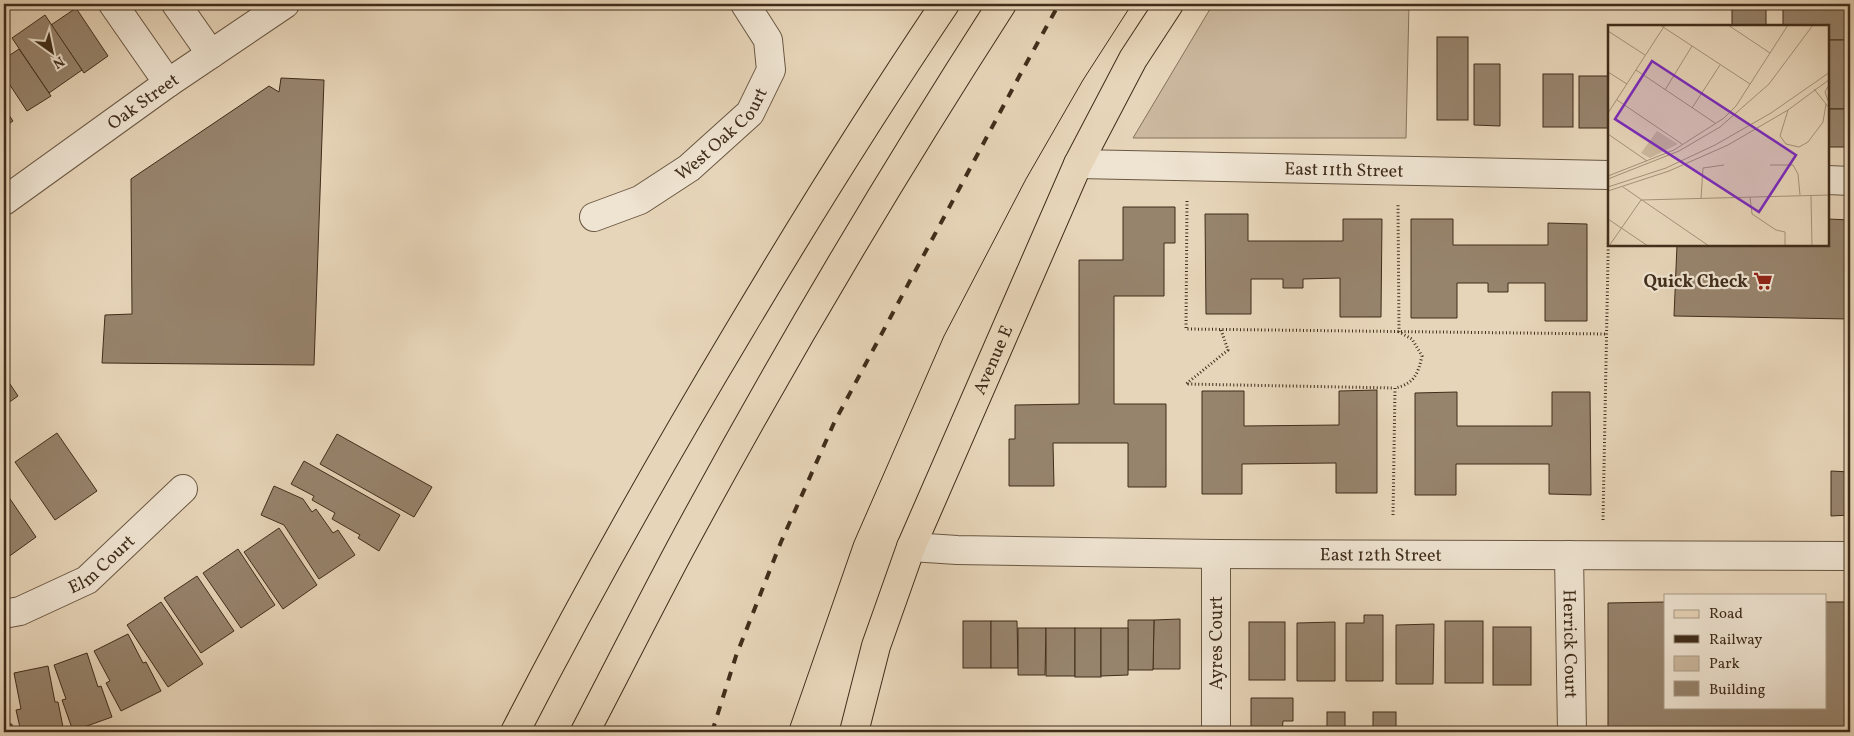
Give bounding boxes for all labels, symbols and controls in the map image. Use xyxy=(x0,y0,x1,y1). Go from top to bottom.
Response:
inset map xyxy=(1608,25,1829,246)
north arrow xyxy=(28,28,78,78)
text: N xyxy=(49,51,68,72)
street label: Oak Street xyxy=(103,68,184,137)
street label: West Oak Court xyxy=(671,84,775,188)
street label: East 11th Street xyxy=(1284,157,1404,185)
place label: Quick Check xyxy=(1644,270,1748,295)
supermarket icon: Quick Check xyxy=(1752,270,1774,292)
street label: Avenue E xyxy=(968,322,1020,399)
street label: Elm Court xyxy=(65,530,141,601)
street label: East 12th Street xyxy=(1320,543,1442,569)
street label: Herrick Court xyxy=(1556,589,1582,699)
legend xyxy=(1664,594,1826,708)
street label: Ayres Court xyxy=(1205,596,1230,690)
text: Road xyxy=(1709,604,1743,625)
text: Railway xyxy=(1709,630,1762,651)
text: Park xyxy=(1709,654,1740,675)
text: Building xyxy=(1709,680,1766,701)

